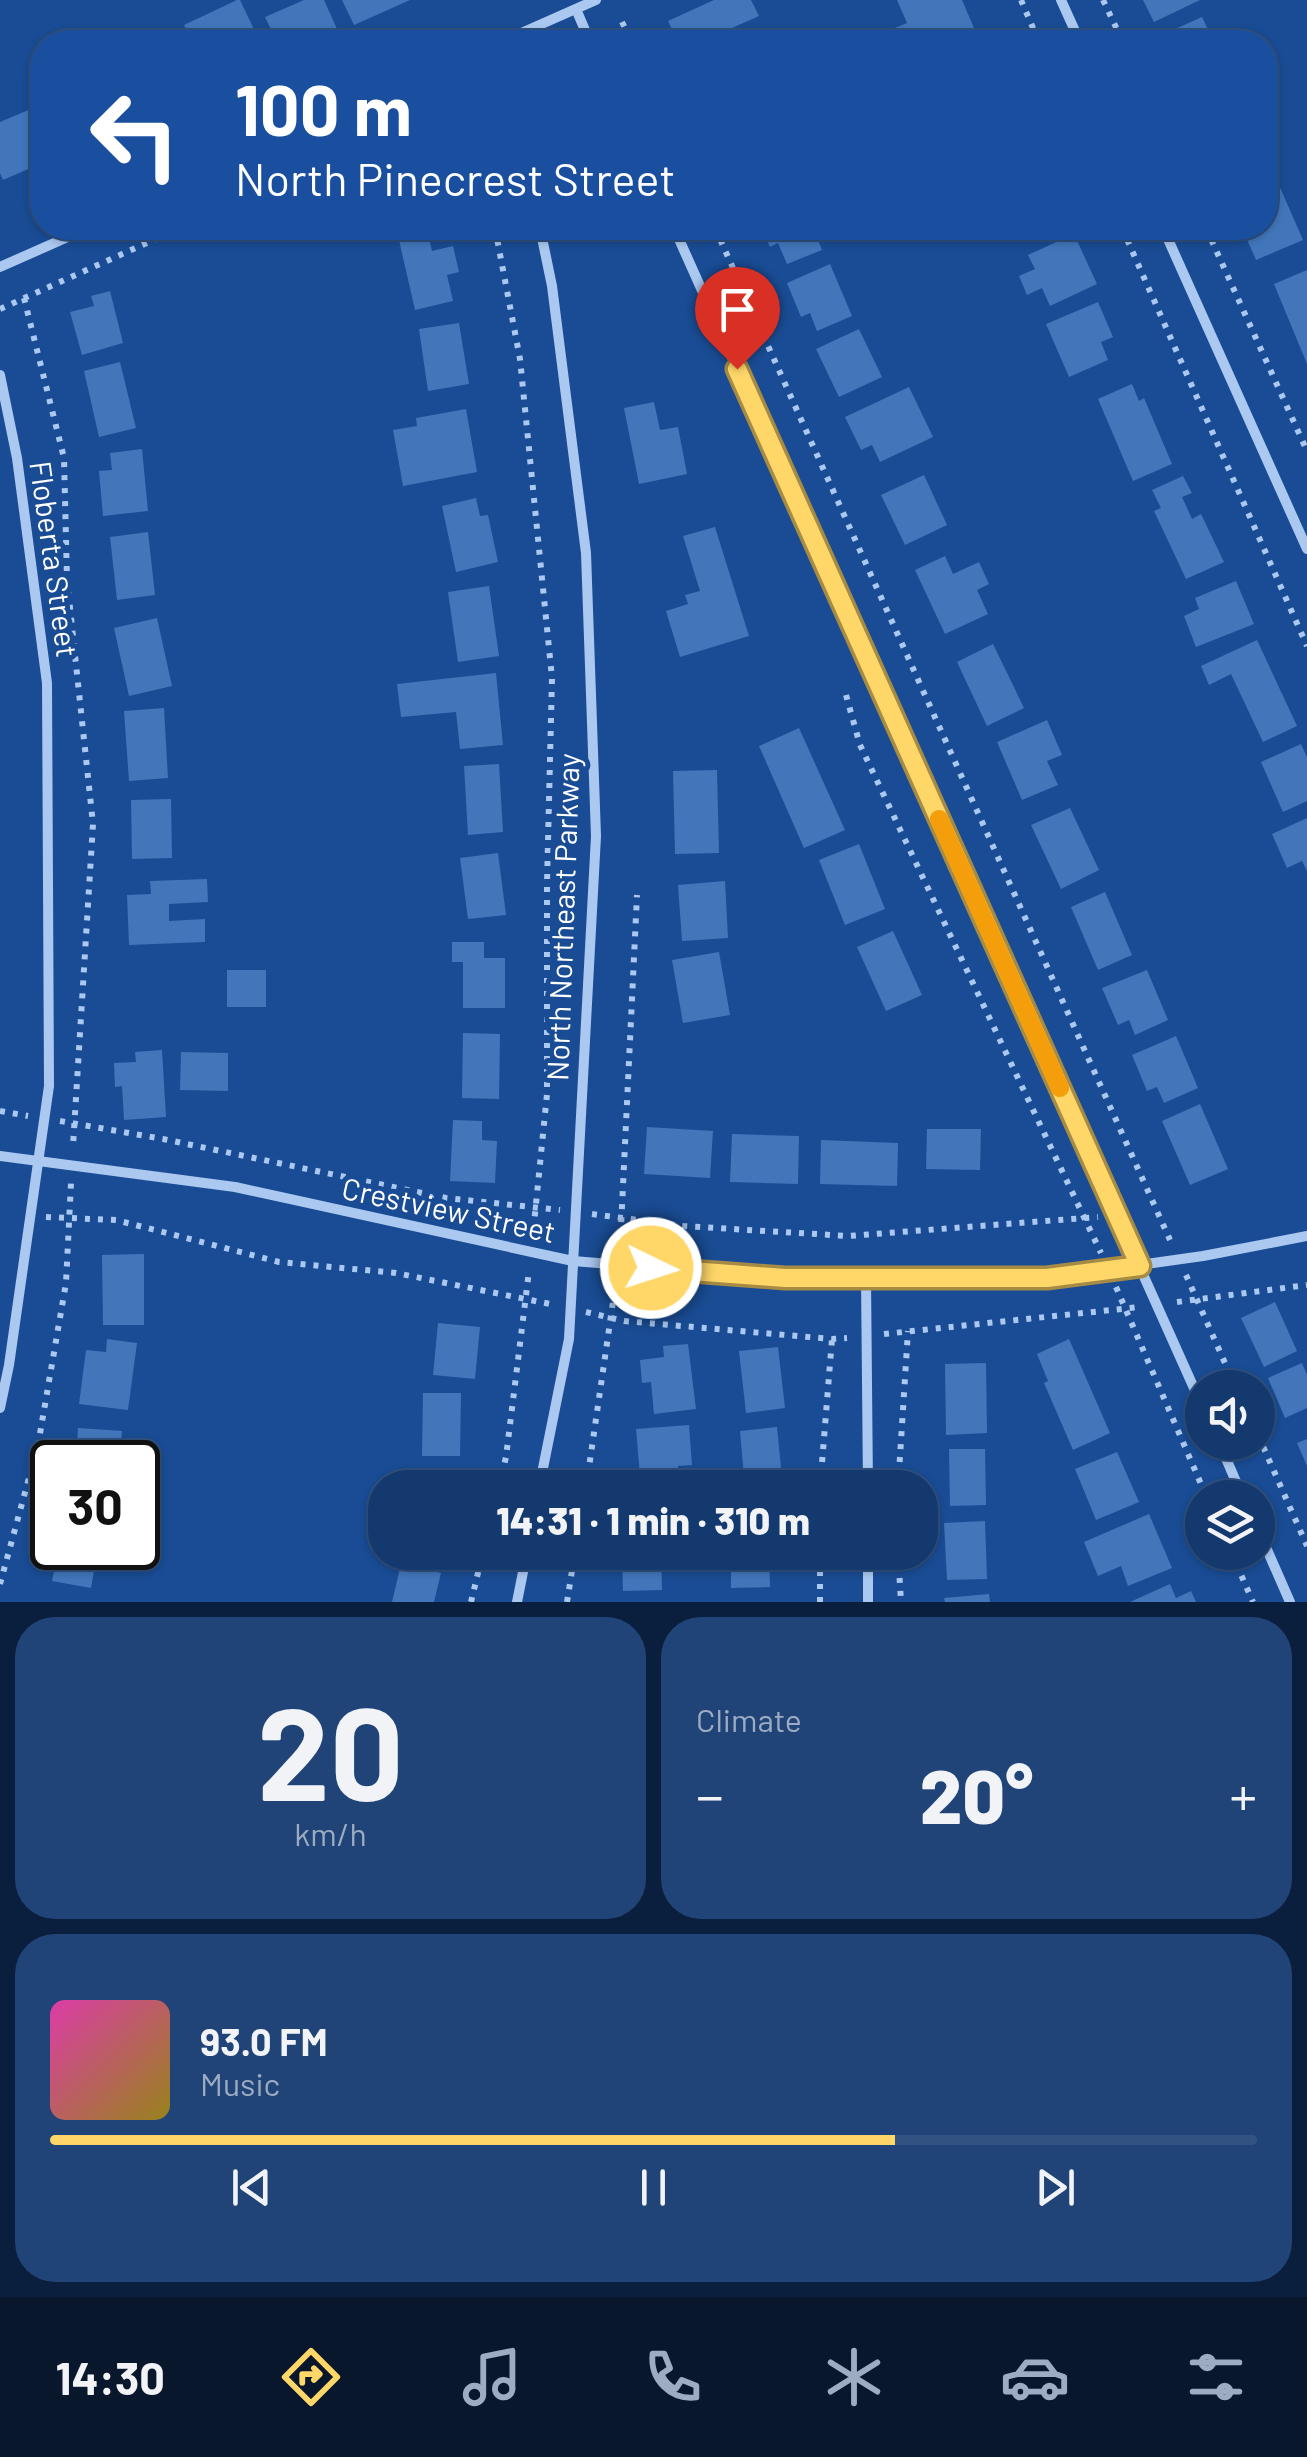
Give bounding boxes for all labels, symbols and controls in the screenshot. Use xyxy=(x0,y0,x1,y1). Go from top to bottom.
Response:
text: 100 m xyxy=(235,66,412,150)
icon: left xyxy=(70,70,200,200)
text: North Pinecrest Street xyxy=(235,151,676,205)
pin xyxy=(695,267,780,370)
icon: arrive xyxy=(710,282,765,337)
street label: Floberta Street xyxy=(23,458,87,660)
street label: North Northeast Parkway xyxy=(538,752,586,1081)
street label: Crestview Street xyxy=(339,1169,559,1249)
position arrow xyxy=(599,1216,703,1320)
map controls xyxy=(1185,1370,1275,1570)
button: sound xyxy=(1185,1370,1275,1460)
speed limit sign: 30 xyxy=(30,1440,160,1570)
button: layers xyxy=(1185,1480,1275,1570)
text: 14:31 · 1 min · 310 m xyxy=(496,1497,810,1543)
text: 20 xyxy=(257,1671,404,1827)
text: Climate xyxy=(696,1700,802,1738)
text: 20° xyxy=(920,1749,1033,1839)
text: − xyxy=(696,1761,724,1827)
text: + xyxy=(1229,1761,1257,1827)
text: km/h xyxy=(294,1814,367,1852)
text: 93.0 FM xyxy=(200,2018,328,2064)
text: Music xyxy=(200,2064,280,2102)
icon: previous xyxy=(224,2160,279,2215)
icon: pause xyxy=(626,2160,681,2215)
icon: next xyxy=(1028,2160,1083,2215)
icon: directions xyxy=(276,2342,346,2412)
icon: music xyxy=(457,2342,527,2412)
icon: phone xyxy=(638,2342,708,2412)
icon: climate xyxy=(819,2342,889,2412)
icon: car xyxy=(1000,2342,1070,2412)
icon: filters xyxy=(1181,2342,1251,2412)
text: 14:30 xyxy=(56,2350,165,2404)

